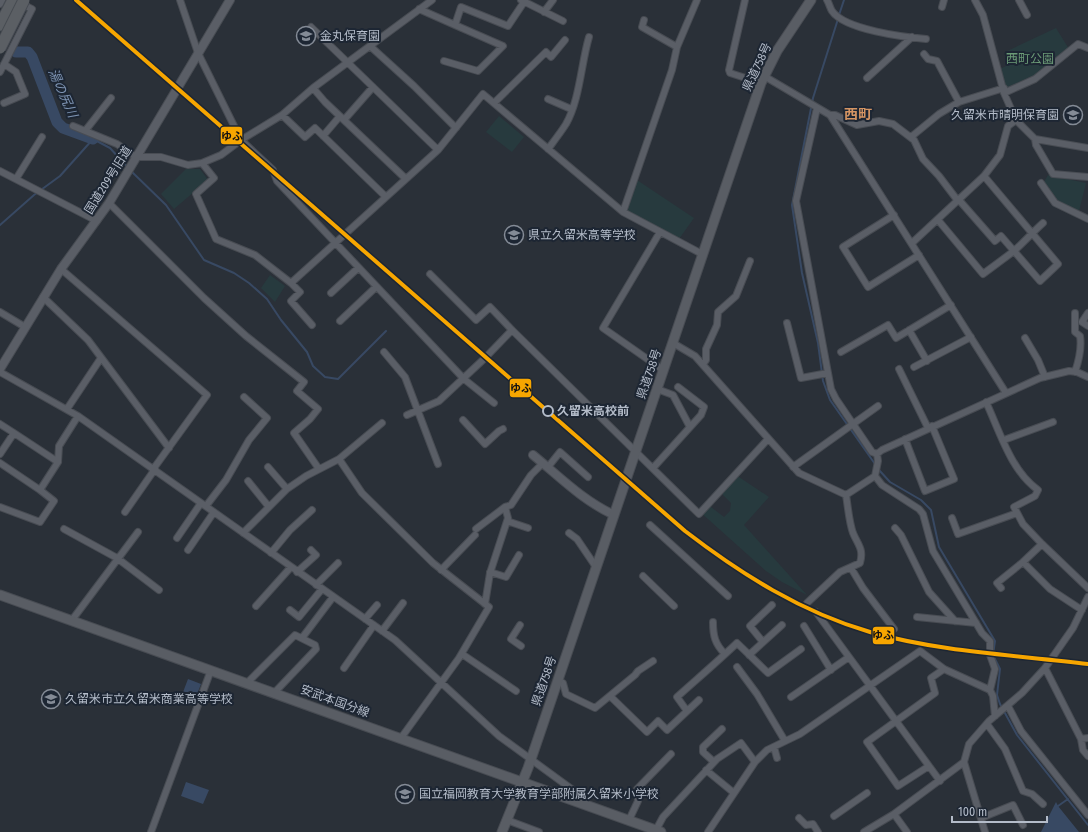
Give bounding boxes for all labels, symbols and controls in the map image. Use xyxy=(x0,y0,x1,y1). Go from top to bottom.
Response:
school or university icon: 金丸保育園 xyxy=(295,25,317,47)
place label: 金丸保育園 xyxy=(320,29,380,43)
street label: 県道758号 xyxy=(740,40,774,94)
park label: 西町公園 xyxy=(1006,52,1054,66)
water label: 湯の尻川 xyxy=(46,66,81,122)
school or university icon: 久留米市晴明保育園 xyxy=(1062,104,1084,126)
district label: 西町 xyxy=(844,106,872,123)
place label: 久留米市晴明保育園 xyxy=(951,108,1059,122)
line badge: ゆふ xyxy=(220,126,243,145)
text: ゆふ xyxy=(221,130,243,143)
street label: 国道209号旧道 xyxy=(82,144,134,216)
school or university icon: 県立久留米高等学校 xyxy=(503,224,525,246)
place label: 県立久留米高等学校 xyxy=(528,228,636,242)
street label: 県道758号 xyxy=(634,347,664,401)
line badge: ゆふ xyxy=(509,378,532,398)
text: ゆふ xyxy=(510,382,532,395)
place label: 久留米高校前 xyxy=(557,404,629,418)
marker: 久留米高校前 xyxy=(542,405,554,417)
line badge: ゆふ xyxy=(872,626,895,645)
text: ゆふ xyxy=(872,629,894,642)
street label: 県道758号 xyxy=(529,654,559,708)
street label: 安武本国分線 xyxy=(299,682,371,720)
school or university icon: 久留米市立久留米商業高等学校 xyxy=(40,688,62,710)
place label: 久留米市立久留米商業高等学校 xyxy=(65,692,233,706)
school or university icon: 国立福岡教育大学教育学部附属久留米小学校 xyxy=(394,783,416,805)
place label: 国立福岡教育大学教育学部附属久留米小学校 xyxy=(419,787,659,801)
scale bar xyxy=(952,798,1047,824)
text: 100 m xyxy=(958,805,987,819)

